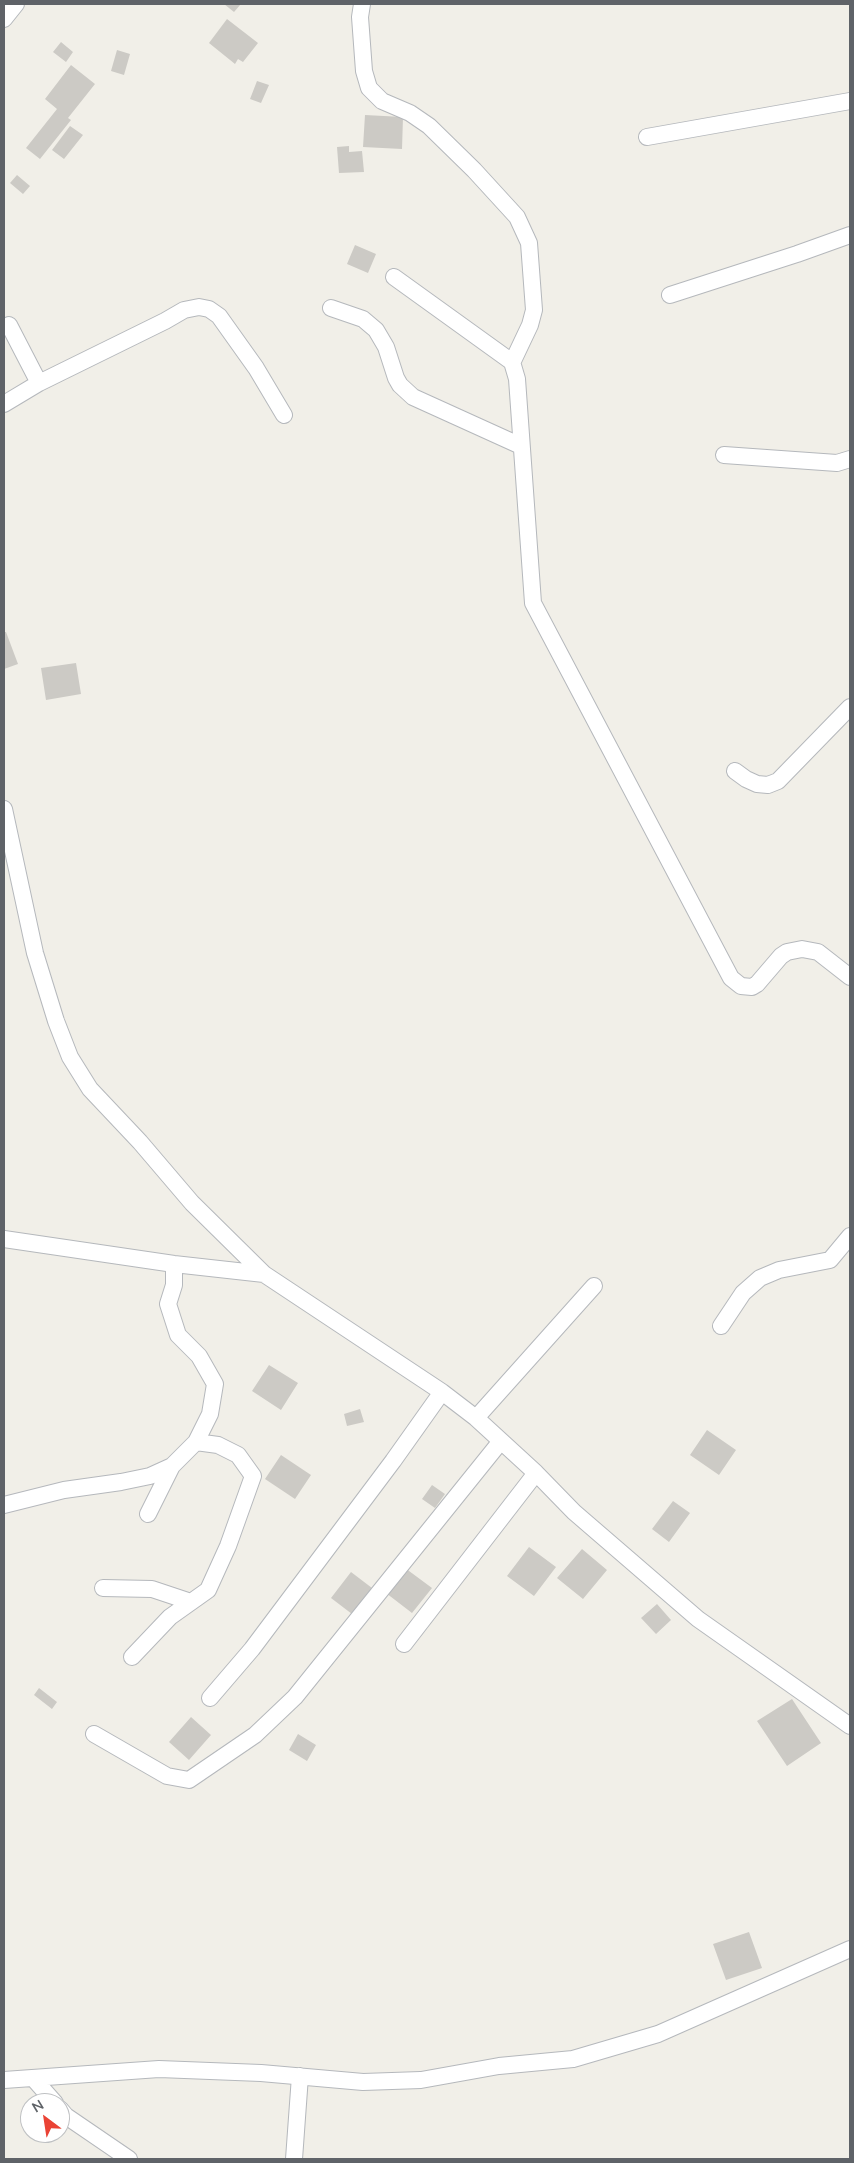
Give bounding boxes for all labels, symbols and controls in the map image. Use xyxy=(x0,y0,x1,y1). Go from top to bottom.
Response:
north arrow xyxy=(20,2093,70,2143)
text: N xyxy=(29,2096,47,2116)

